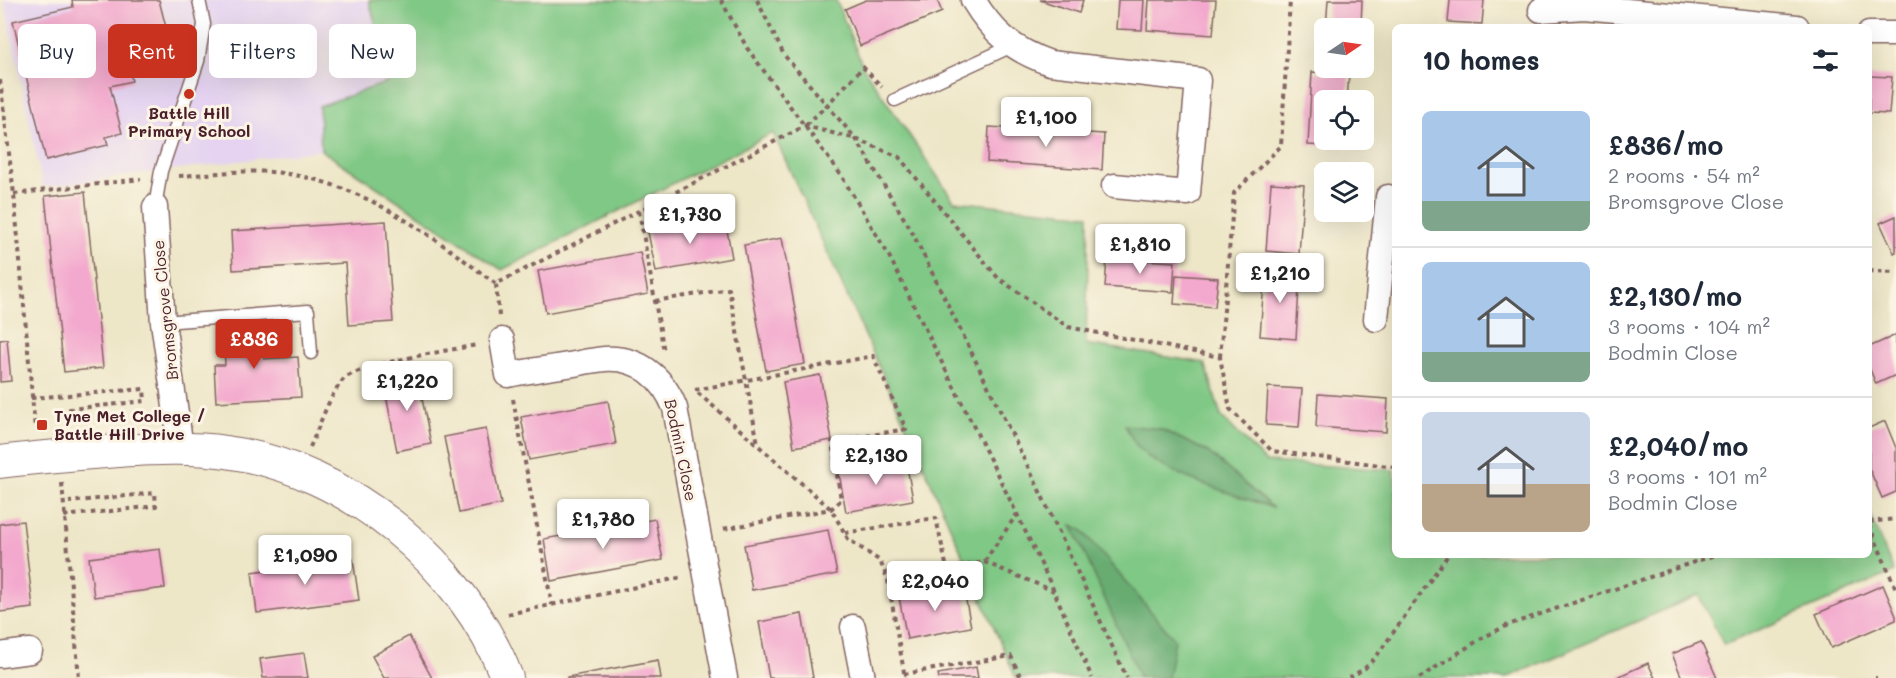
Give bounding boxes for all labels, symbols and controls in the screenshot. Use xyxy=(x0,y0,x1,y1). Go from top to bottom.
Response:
north arrow xyxy=(1314,18,1374,78)
map controls xyxy=(1314,18,1374,222)
chip: Buy xyxy=(18,24,96,78)
chip: Rent xyxy=(108,24,197,78)
chip: Filters xyxy=(209,24,317,78)
chip: New xyxy=(329,24,416,78)
text: 10 homes xyxy=(1422,43,1540,77)
icon: filters xyxy=(1809,44,1842,77)
marker: Battle Hill Primary School xyxy=(182,87,196,101)
button: locate xyxy=(1314,90,1374,150)
pin: £1,100 xyxy=(997,97,1095,148)
place label: Battle Hill Primary School xyxy=(128,102,250,141)
text: £1,100 xyxy=(1015,103,1077,129)
text: £836/mo xyxy=(1608,128,1723,162)
icon: home xyxy=(1470,135,1542,207)
button: layers xyxy=(1314,162,1374,222)
text: 2 rooms · 54 m² xyxy=(1608,162,1760,188)
text: Bromsgrove Close xyxy=(1608,188,1784,214)
pin: £1,730 xyxy=(641,194,739,245)
text: £1,730 xyxy=(658,200,722,226)
pin: £1,810 xyxy=(1091,224,1189,275)
text: £1,810 xyxy=(1109,230,1171,256)
street label: Bromsgrove Close xyxy=(147,239,182,381)
pin: £1,210 xyxy=(1231,253,1329,304)
text: £1,210 xyxy=(1250,259,1310,285)
text: £2,130/mo xyxy=(1608,279,1742,313)
icon: home xyxy=(1470,286,1542,358)
text: 3 rooms · 104 m² xyxy=(1608,313,1770,339)
pin: £836 xyxy=(218,319,290,370)
text: £836 xyxy=(230,325,278,351)
text: Bodmin Close xyxy=(1608,339,1738,365)
pin: £1,220 xyxy=(358,361,456,412)
text: £1,220 xyxy=(376,367,438,393)
street label: Bodmin Close xyxy=(660,397,703,503)
place label: Tyne Met College / Battle Hill Drive xyxy=(54,405,206,444)
marker: Tyne Met College / Battle Hill Drive xyxy=(35,418,49,432)
text: £2,040/mo xyxy=(1608,429,1748,463)
pin: £2,130 xyxy=(827,435,925,486)
icon: home xyxy=(1470,436,1542,508)
text: £2,130 xyxy=(844,441,908,467)
text: 3 rooms · 101 m² xyxy=(1608,463,1767,489)
text: Bodmin Close xyxy=(1608,489,1738,515)
pin: £1,780 xyxy=(554,499,652,550)
text: £1,780 xyxy=(571,505,635,531)
pin: £1,090 xyxy=(256,535,354,586)
text: £1,090 xyxy=(272,541,338,567)
pin: £2,040 xyxy=(886,561,984,612)
text: £2,040 xyxy=(901,567,969,593)

